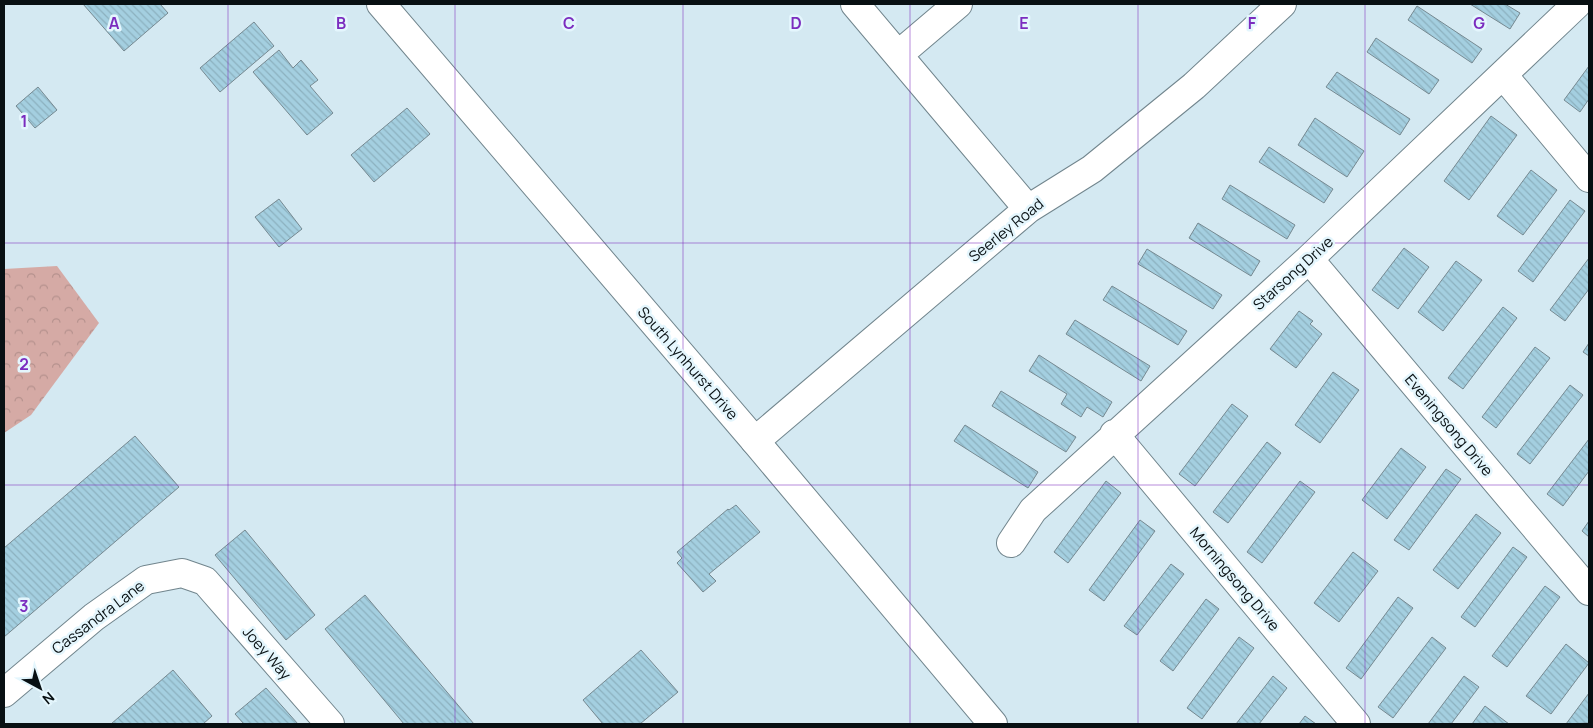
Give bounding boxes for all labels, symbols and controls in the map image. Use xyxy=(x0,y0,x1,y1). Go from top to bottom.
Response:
text: A xyxy=(109,12,120,34)
text: B xyxy=(336,12,346,34)
text: C xyxy=(563,12,575,34)
text: D xyxy=(790,12,802,34)
text: E xyxy=(1019,12,1029,34)
text: F xyxy=(1248,12,1257,34)
text: G xyxy=(1473,12,1485,34)
text: 1 xyxy=(20,110,28,132)
street label: Seerley Road xyxy=(964,193,1048,267)
street label: Starsong Drive xyxy=(1248,231,1338,315)
street label: South Lynhurst Drive xyxy=(633,302,743,424)
text: 2 xyxy=(19,353,29,375)
street label: Eveningsong Drive xyxy=(1400,370,1498,481)
street label: Morningsong Drive xyxy=(1185,523,1285,636)
street label: Cassandra Lane xyxy=(47,575,149,659)
text: 3 xyxy=(19,595,29,617)
street label: Joey Way xyxy=(238,622,296,684)
north arrow xyxy=(15,663,65,713)
text: N xyxy=(39,688,59,709)

